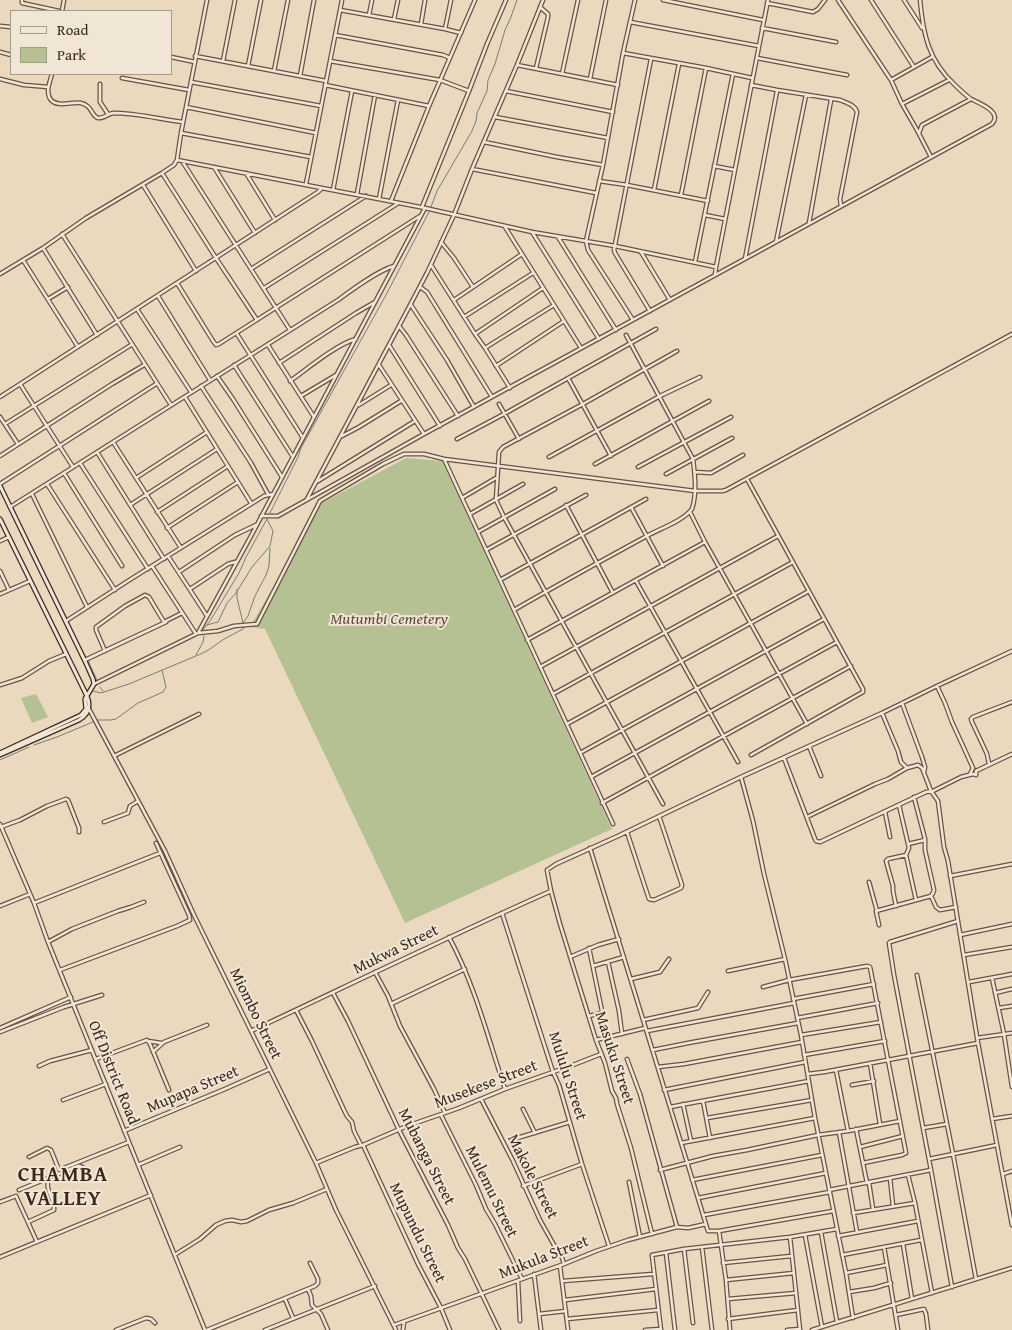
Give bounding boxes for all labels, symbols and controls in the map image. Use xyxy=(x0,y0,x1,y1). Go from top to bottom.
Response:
legend xyxy=(10,10,172,75)
text: Road xyxy=(57,19,88,40)
text: Park xyxy=(57,44,86,65)
park label: Mutumbi Cemetery xyxy=(330,610,448,630)
street label: Mukwa Street xyxy=(350,921,442,979)
street label: Miombo Street xyxy=(225,965,285,1063)
street label: Masuku Street xyxy=(590,1009,638,1107)
street label: Off District Road xyxy=(83,1018,143,1128)
street label: Mululu Street xyxy=(544,1029,590,1123)
street label: Musekese Street xyxy=(432,1057,540,1113)
street label: Mupapa Street xyxy=(144,1062,242,1118)
street label: Mubanga Street xyxy=(393,1105,459,1209)
street label: Makole Street xyxy=(502,1131,562,1223)
street label: Mulemu Street xyxy=(461,1143,521,1241)
district label: CHAMBA VALLEY xyxy=(17,1163,109,1213)
street label: Mupundu Street xyxy=(384,1180,450,1286)
street label: Mukula Street xyxy=(496,1232,592,1284)

